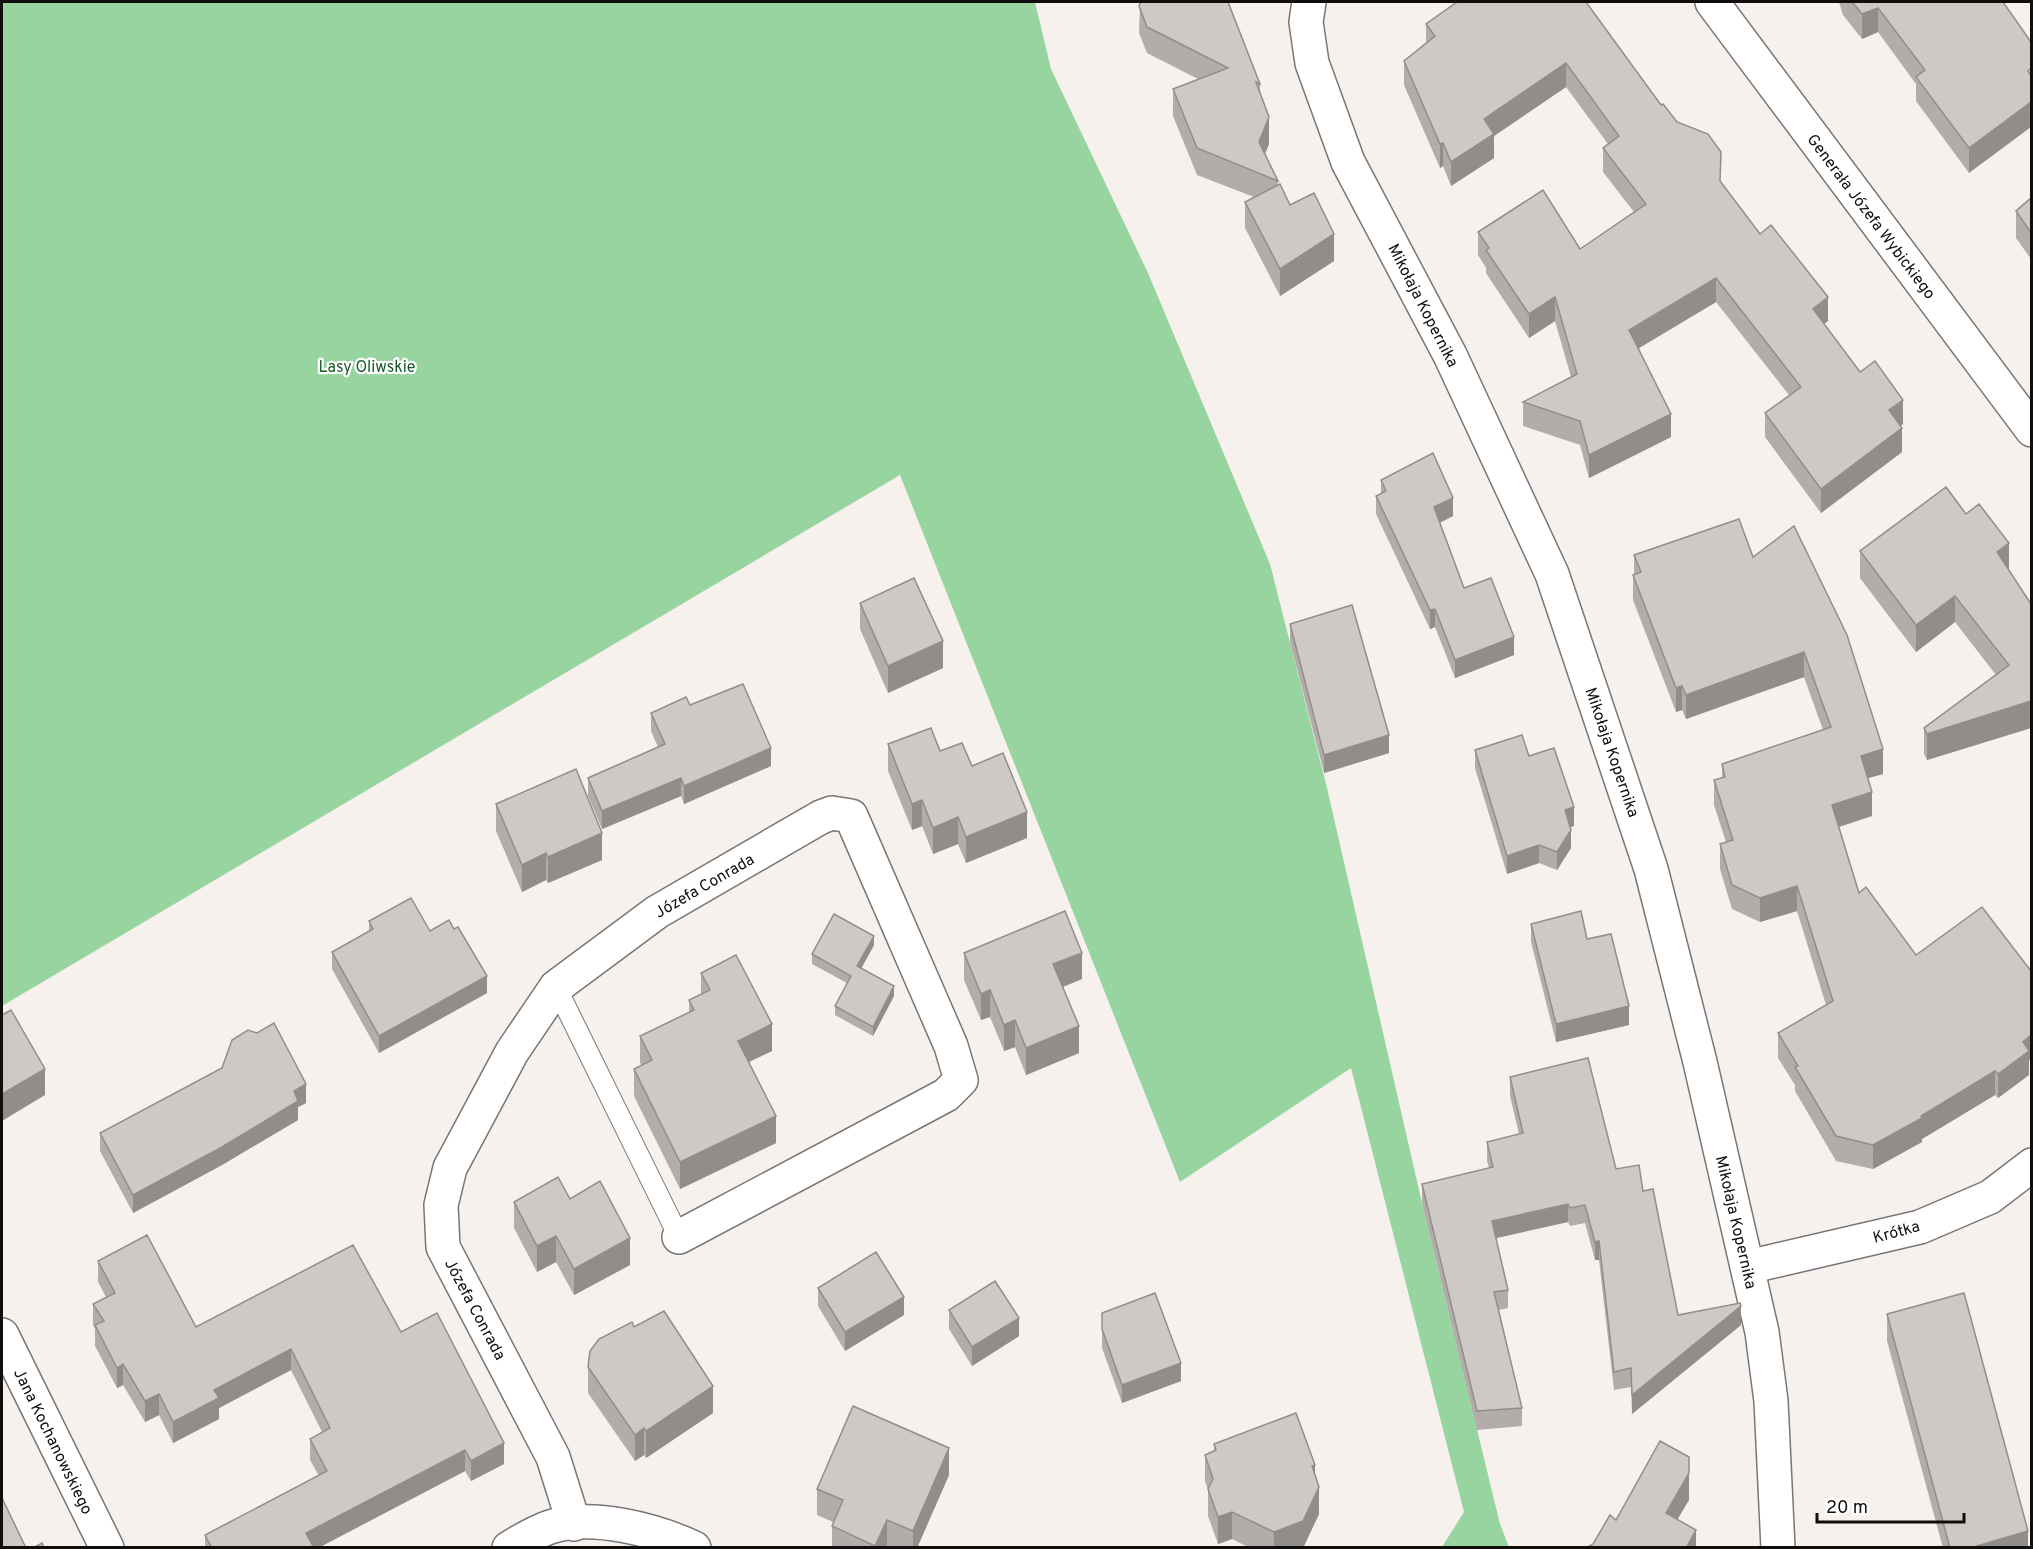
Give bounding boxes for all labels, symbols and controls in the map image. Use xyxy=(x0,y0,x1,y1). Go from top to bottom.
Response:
street label: Generała Józefa Wybickiego xyxy=(1802,131,1939,304)
street label: Mikołaja Kopernika xyxy=(1382,241,1462,371)
park label: Lasy Oliwskie xyxy=(319,358,415,378)
street label: Mikołaja Kopernika xyxy=(1580,685,1643,820)
street label: Józefa Conrada xyxy=(652,850,758,923)
street label: Mikołaja Kopernika xyxy=(1710,1154,1760,1291)
street label: Krótka xyxy=(1871,1217,1922,1249)
street label: Józefa Conrada xyxy=(439,1256,509,1364)
street label: Jana Kochanowskiego xyxy=(8,1366,96,1518)
scale bar xyxy=(1817,1486,1964,1524)
text: 20 m xyxy=(1826,1497,1868,1520)

